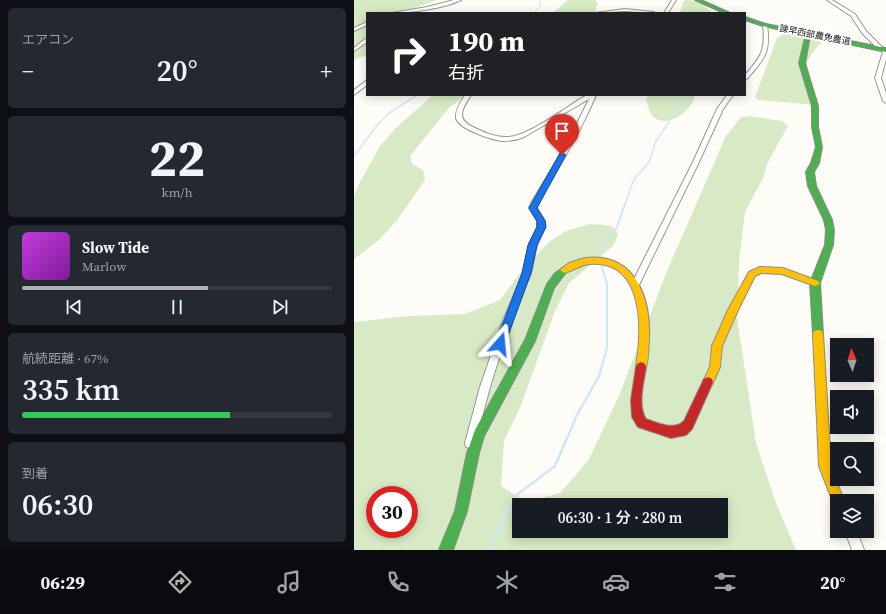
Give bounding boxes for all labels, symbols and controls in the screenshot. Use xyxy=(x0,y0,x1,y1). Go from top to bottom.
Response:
text: 190 m xyxy=(448,22,525,60)
street label: 諫早西部農免農道 xyxy=(779,22,851,48)
icon: right xyxy=(382,28,434,80)
text: エアコン xyxy=(22,31,74,48)
text: 20° xyxy=(156,50,198,91)
text: − xyxy=(22,56,34,86)
text: + xyxy=(320,56,332,86)
text: 右折 xyxy=(448,60,484,85)
pin xyxy=(545,114,579,155)
icon: arrive xyxy=(551,120,573,142)
text: 22 xyxy=(149,122,205,193)
text: km/h xyxy=(162,184,192,201)
text: Slow Tide xyxy=(82,237,149,258)
text: Marlow xyxy=(82,258,126,275)
icon: previous xyxy=(63,296,85,318)
icon: pause xyxy=(166,296,188,318)
icon: next xyxy=(269,296,291,318)
position arrow xyxy=(479,323,521,365)
north arrow xyxy=(830,338,874,382)
map controls xyxy=(830,338,874,538)
text: 航続距離 · 67% xyxy=(22,350,108,367)
text: 335 km xyxy=(22,369,120,410)
button: sound xyxy=(830,390,874,434)
button: search xyxy=(830,442,874,486)
text: 到着 xyxy=(22,465,48,482)
text: 06:30 xyxy=(22,484,93,525)
speed limit sign: 30 xyxy=(366,486,418,538)
button: layers xyxy=(830,494,874,538)
text: 06:30 · 1 分 · 280 m xyxy=(558,507,682,528)
icon: directions xyxy=(166,568,194,596)
icon: music xyxy=(275,568,303,596)
icon: phone xyxy=(384,568,412,596)
icon: climate xyxy=(493,568,521,596)
icon: car xyxy=(602,568,630,596)
icon: filters xyxy=(711,568,739,596)
text: 06:29 xyxy=(41,570,85,595)
text: 20° xyxy=(820,570,845,595)

